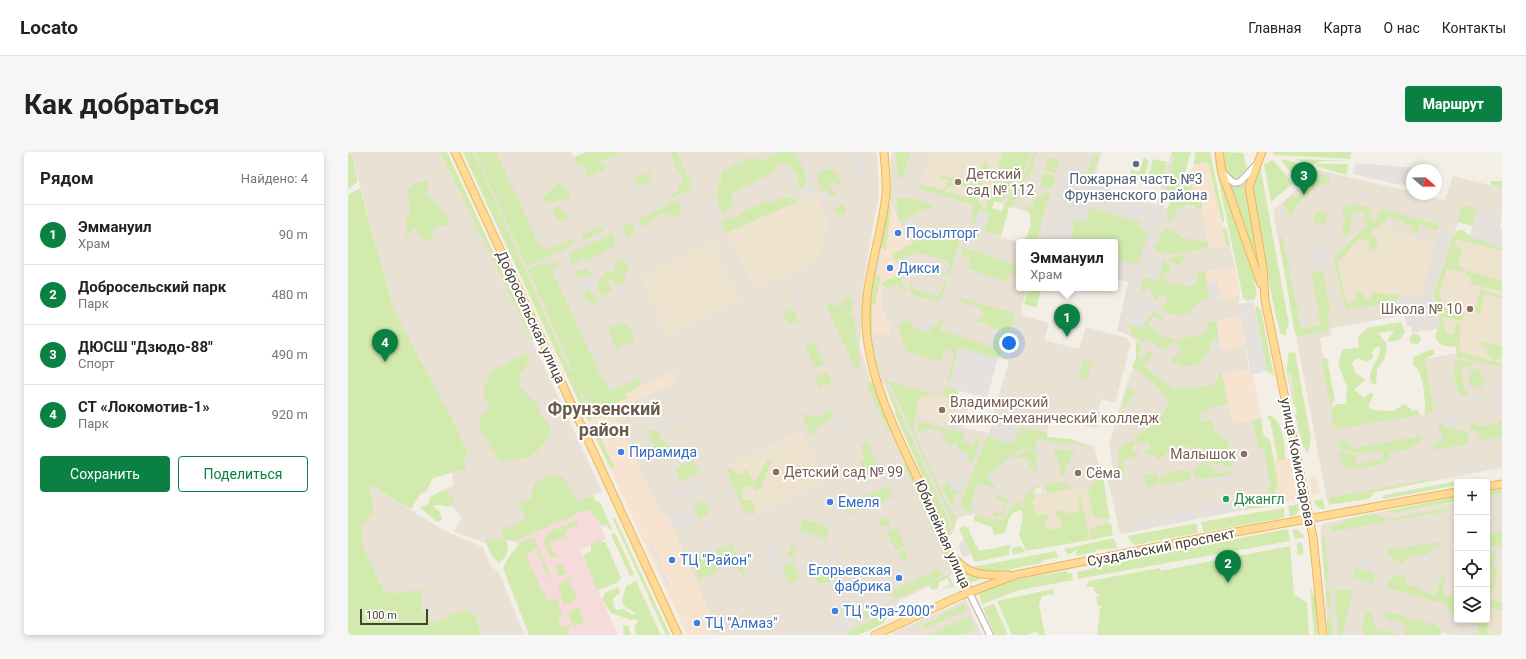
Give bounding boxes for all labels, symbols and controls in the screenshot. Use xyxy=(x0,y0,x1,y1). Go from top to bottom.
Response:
text: Locato xyxy=(20,16,78,39)
text: Главная xyxy=(1248,20,1301,36)
text: Карта xyxy=(1323,20,1362,36)
text: О нас xyxy=(1384,20,1420,36)
text: Контакты xyxy=(1442,20,1506,36)
button: Маршрут xyxy=(1405,86,1502,122)
text: Как добраться xyxy=(24,88,220,121)
marker: Пожарная часть №3 Фрунзенского района xyxy=(1131,159,1141,169)
pin: 3 xyxy=(1291,162,1317,195)
north arrow xyxy=(1406,164,1442,200)
place label: Детский сад № 112 xyxy=(966,166,1034,198)
text: Рядом xyxy=(40,168,94,188)
text: Найдено: 4 xyxy=(241,171,308,186)
place label: Пожарная часть №3 Фрунзенского района xyxy=(1064,171,1208,203)
marker: Детский сад № 112 xyxy=(953,177,963,187)
text: Эммануил xyxy=(78,218,152,236)
place label: Посылторг xyxy=(906,225,979,241)
text: 1 xyxy=(49,227,57,242)
text: 90 m xyxy=(279,227,308,242)
marker: Посылторг xyxy=(893,228,903,238)
text: Храм xyxy=(78,236,110,251)
popup xyxy=(1016,239,1118,291)
street label: Добросельская улица xyxy=(493,248,569,386)
text: Эммануил xyxy=(1030,249,1104,267)
place label: Дикси xyxy=(898,260,939,276)
marker: Дикси xyxy=(885,263,895,273)
text: Храм xyxy=(1030,267,1062,282)
text: Добросельский парк xyxy=(78,278,226,296)
text: 2 xyxy=(49,287,57,302)
text: 480 m xyxy=(271,287,308,302)
text: Парк xyxy=(78,296,109,311)
place label: Школа № 10 xyxy=(1381,301,1462,317)
pin: 1 xyxy=(1054,304,1080,337)
marker: Школа № 10 xyxy=(1465,304,1475,314)
pin: 4 xyxy=(372,329,398,362)
your location xyxy=(999,333,1019,353)
text: ДЮСШ "Дзюдо-88" xyxy=(78,338,213,356)
text: 3 xyxy=(49,347,57,362)
text: 490 m xyxy=(271,347,308,362)
text: Спорт xyxy=(78,356,114,371)
place label: Владимирский химико-механический колледж xyxy=(950,394,1159,426)
street label: улица Комиссарова xyxy=(1278,396,1318,528)
text: СТ «Локомотив-1» xyxy=(78,398,210,416)
district label: Фрунзенский район xyxy=(547,398,661,440)
marker: Владимирский химико-механический колледж xyxy=(937,405,947,415)
text: 4 xyxy=(49,407,57,422)
text: 920 m xyxy=(271,407,308,422)
text: Парк xyxy=(78,416,109,431)
place label: Пирамида xyxy=(629,444,697,460)
place label: Малышок xyxy=(1170,446,1236,462)
marker: Пирамида xyxy=(616,447,626,457)
marker: Малышок xyxy=(1239,449,1249,459)
button: Сохранить xyxy=(40,456,170,492)
button: Поделиться xyxy=(178,456,308,492)
place label: Детский сад № 99 xyxy=(784,464,903,480)
place label: Сёма xyxy=(1086,465,1121,481)
marker: Детский сад № 99 xyxy=(771,467,781,477)
marker: Сёма xyxy=(1073,468,1083,478)
street label: Юбилейная улица xyxy=(912,477,974,591)
map controls xyxy=(1454,479,1490,623)
button: + xyxy=(1454,479,1490,515)
place label: Джангл xyxy=(1234,491,1285,507)
place label: Емеля xyxy=(838,494,880,510)
marker: Джангл xyxy=(1221,494,1231,504)
marker: Емеля xyxy=(825,497,835,507)
button: − xyxy=(1454,515,1490,551)
street label: Суздальский проспект xyxy=(1086,525,1236,569)
pin: 2 xyxy=(1215,550,1241,583)
button: locate xyxy=(1454,551,1490,587)
place label: ТЦ "Район" xyxy=(680,552,752,568)
marker: ТЦ "Район" xyxy=(667,555,677,565)
place label: Егорьевская фабрика xyxy=(808,562,891,594)
marker: Егорьевская фабрика xyxy=(894,573,904,583)
button: layers xyxy=(1454,587,1490,623)
place label: ТЦ "Эра-2000" xyxy=(843,603,934,619)
marker: ТЦ "Эра-2000" xyxy=(830,606,840,616)
scale bar xyxy=(360,607,428,626)
text: 100 m xyxy=(366,609,397,622)
place label: ТЦ "Алмаз" xyxy=(705,615,778,631)
marker: ТЦ "Алмаз" xyxy=(692,618,702,628)

